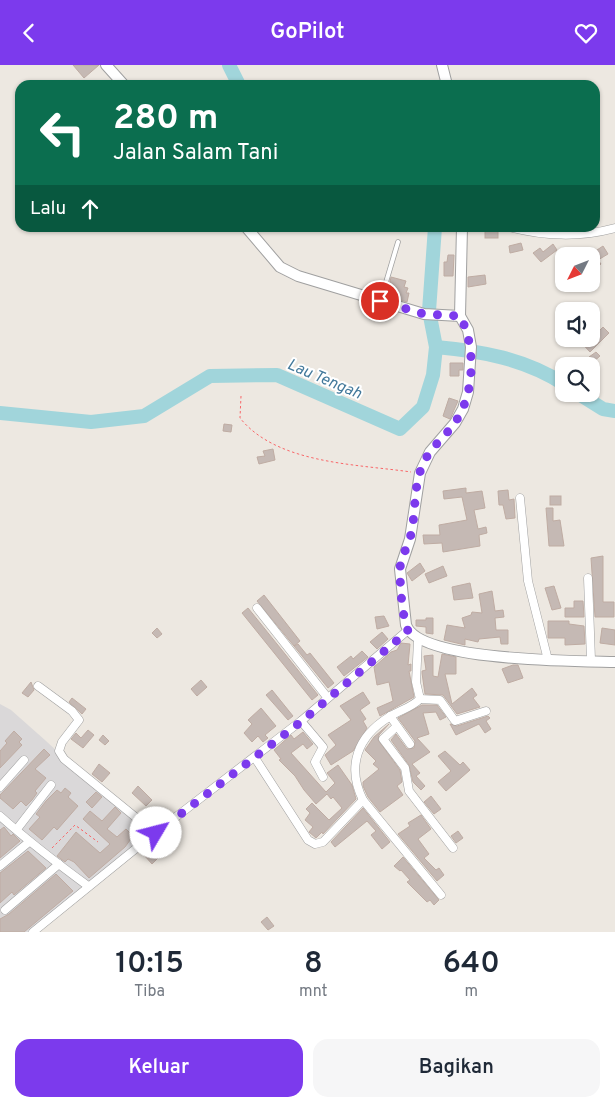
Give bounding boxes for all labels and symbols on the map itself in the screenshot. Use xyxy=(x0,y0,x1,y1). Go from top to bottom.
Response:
north arrow xyxy=(555,247,600,293)
pin xyxy=(359,280,401,322)
water label: Lau Tengah xyxy=(284,355,365,405)
position arrow xyxy=(129,806,181,858)

